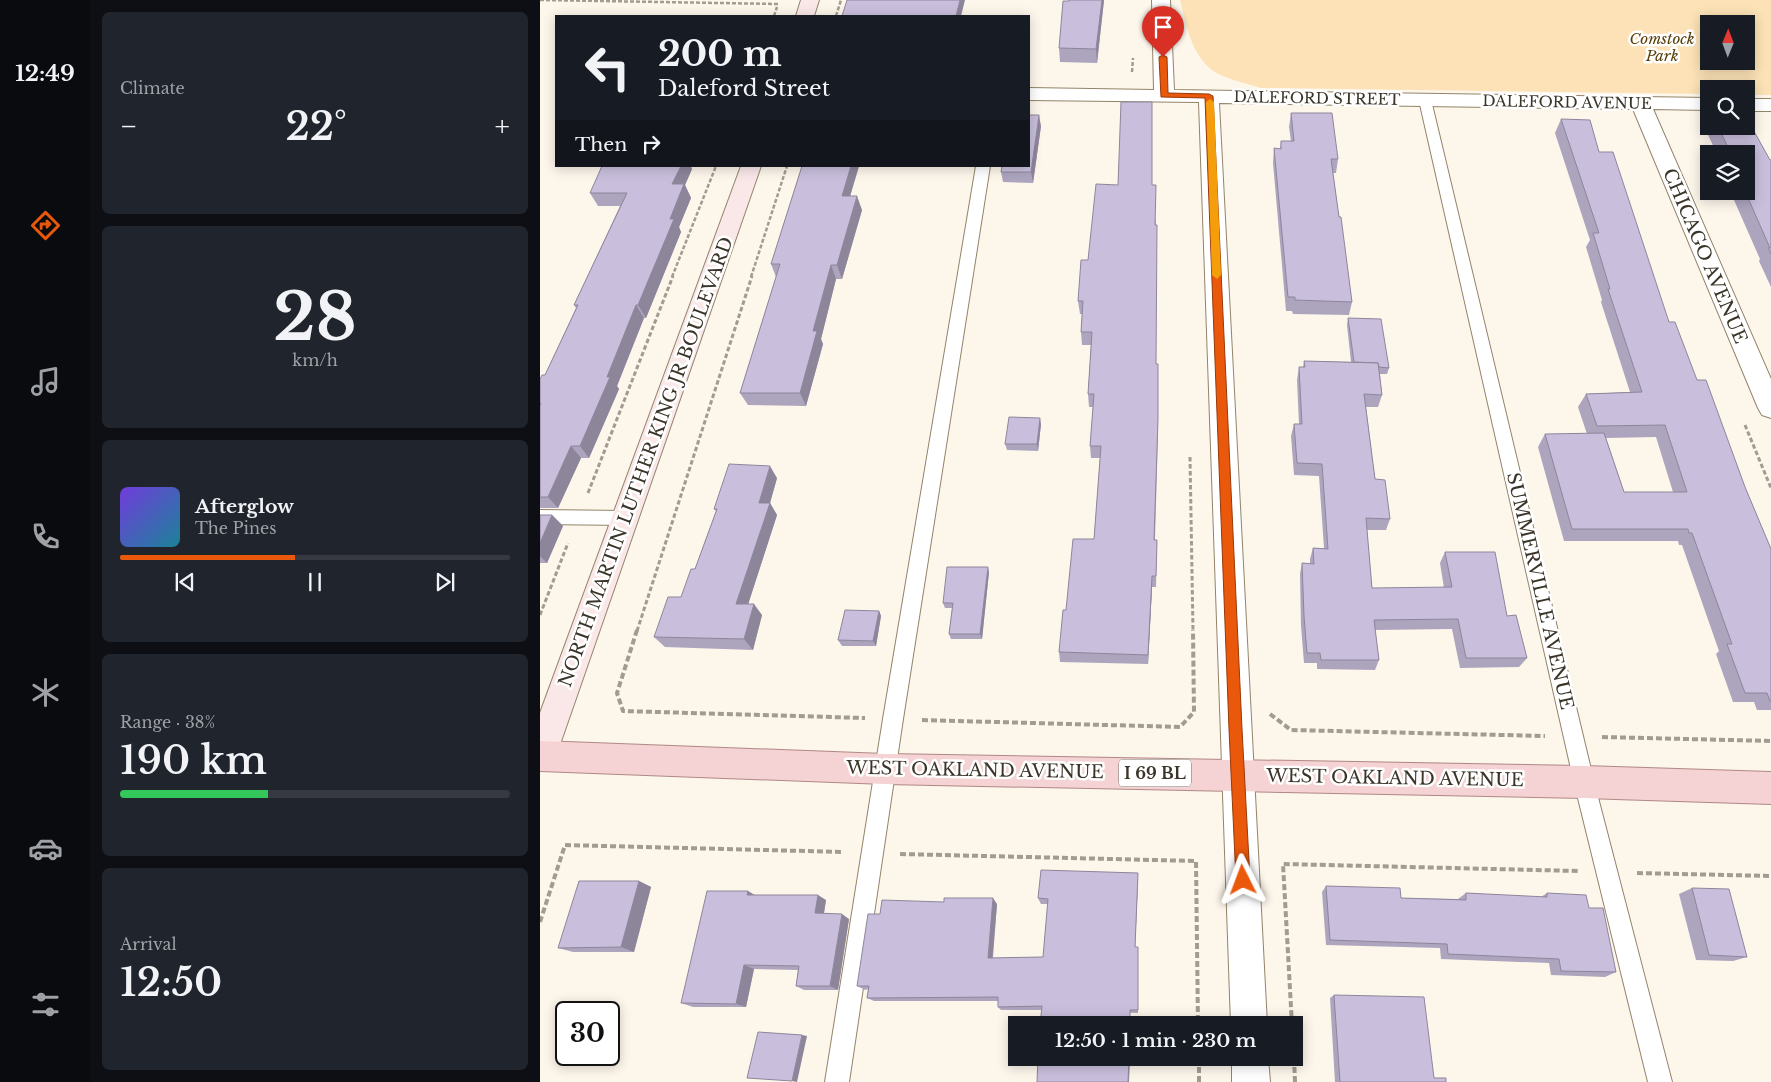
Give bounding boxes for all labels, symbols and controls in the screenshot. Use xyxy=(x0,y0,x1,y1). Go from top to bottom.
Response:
pin xyxy=(1142,6,1184,57)
icon: arrive xyxy=(1149,13,1177,41)
north arrow xyxy=(1700,15,1755,70)
map controls xyxy=(1700,15,1755,200)
park label: Comstock Park xyxy=(1629,29,1695,65)
text: 200 m xyxy=(658,32,782,75)
icon: left xyxy=(575,35,640,100)
text: 12:49 xyxy=(15,60,75,87)
text: Daleford Street xyxy=(658,75,830,102)
text: Climate xyxy=(120,78,185,98)
button: search xyxy=(1700,80,1755,135)
street label: DALEFORD STREET xyxy=(1233,87,1401,109)
street label: DALEFORD AVENUE xyxy=(1482,91,1652,113)
text: 22° xyxy=(285,103,347,150)
text: − xyxy=(120,109,138,144)
text: + xyxy=(495,109,510,144)
icon: right xyxy=(637,130,665,158)
text: Then xyxy=(575,133,627,156)
button: layers xyxy=(1700,145,1755,200)
street label: CHICAGO AVENUE xyxy=(1658,165,1752,347)
icon: directions xyxy=(28,208,63,243)
street label: NORTH MARTIN LUTHER KING JR BOULEVARD xyxy=(554,234,738,690)
text: 28 xyxy=(273,277,357,358)
text: km/h xyxy=(292,350,338,370)
icon: music xyxy=(28,364,63,399)
street label: SUMMERVILLE AVENUE xyxy=(1502,470,1578,712)
text: Afterglow xyxy=(195,495,294,518)
text: The Pines xyxy=(195,518,277,538)
icon: phone xyxy=(28,519,63,554)
icon: previous xyxy=(171,568,199,596)
icon: pause xyxy=(301,568,329,596)
icon: next xyxy=(431,568,459,596)
icon: climate xyxy=(28,675,63,710)
text: Range · 38% xyxy=(120,712,215,732)
text: 190 km xyxy=(120,737,267,784)
street label: WEST OAKLAND AVENUE xyxy=(845,757,1104,783)
road number: I 69 BL xyxy=(1119,760,1191,786)
street label: WEST OAKLAND AVENUE xyxy=(1265,765,1524,791)
icon: car xyxy=(28,831,63,866)
position arrow xyxy=(1216,853,1268,905)
text: Arrival xyxy=(120,934,177,954)
text: 12:50 xyxy=(120,959,222,1006)
icon: filters xyxy=(28,987,63,1022)
speed limit sign: 30 xyxy=(555,1001,620,1066)
text: 12:50 · 1 min · 230 m xyxy=(1055,1029,1256,1052)

